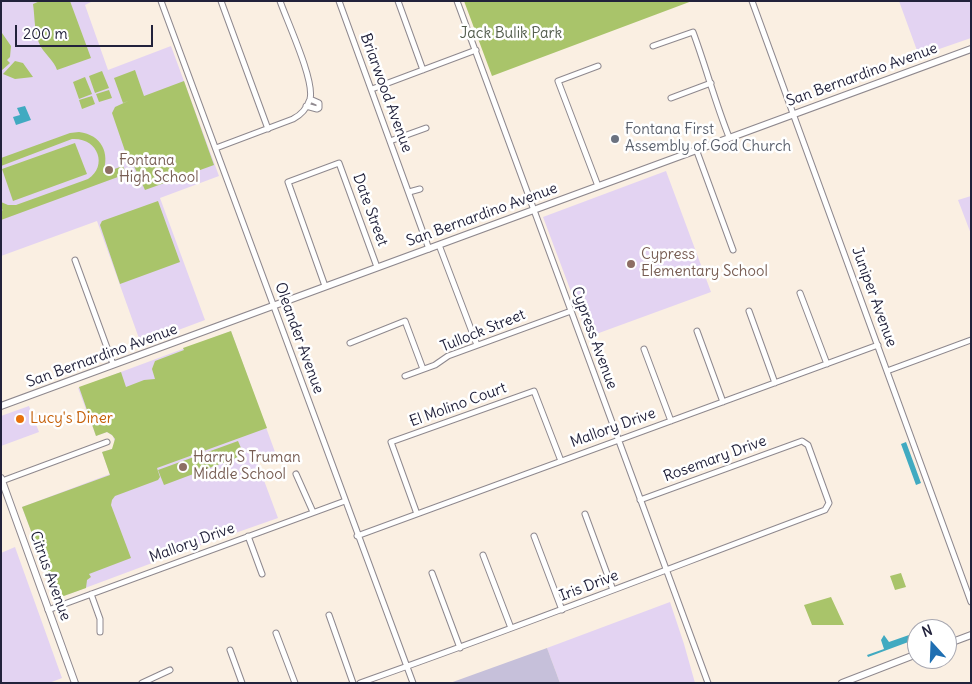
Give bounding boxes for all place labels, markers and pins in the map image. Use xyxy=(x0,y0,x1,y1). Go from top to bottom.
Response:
place label: Fontana First Assembly of God Church xyxy=(625,121,791,156)
marker: Fontana First Assembly of God Church xyxy=(609,133,621,145)
place label: Fontana High School xyxy=(119,152,199,187)
marker: Fontana High School xyxy=(103,164,115,176)
place label: Cypress Elementary School xyxy=(641,246,768,281)
marker: Cypress Elementary School xyxy=(625,258,637,270)
place label: Lucy's Diner xyxy=(30,410,113,428)
marker: Lucy's Diner xyxy=(14,413,26,425)
place label: Harry S Truman Middle School xyxy=(193,449,301,484)
marker: Harry S Truman Middle School xyxy=(177,461,189,473)

